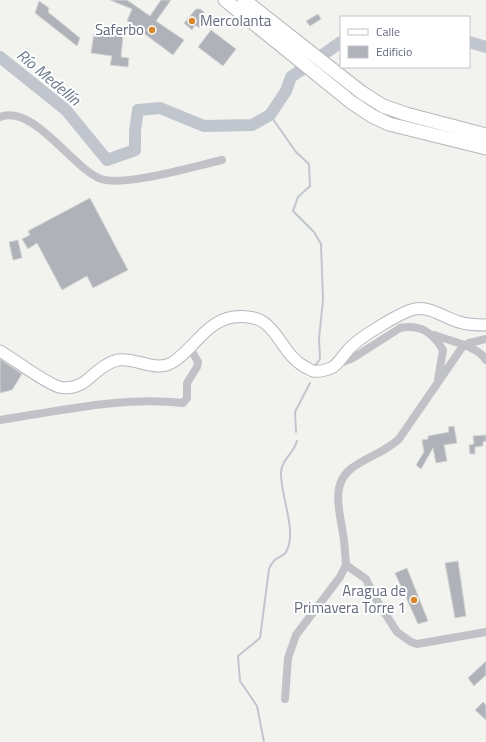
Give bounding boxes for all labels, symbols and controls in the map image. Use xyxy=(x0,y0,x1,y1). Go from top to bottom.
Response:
place label: Mercolanta xyxy=(200,9,272,32)
marker: Mercolanta xyxy=(187,16,197,26)
legend xyxy=(340,16,470,68)
place label: Saferbo xyxy=(95,18,144,41)
text: Calle xyxy=(376,22,400,41)
marker: Saferbo xyxy=(147,25,157,35)
text: Edificio xyxy=(376,42,412,61)
water label: Río Medellín xyxy=(12,43,87,112)
place label: Aragua de Primavera Torre 1 xyxy=(294,579,406,619)
marker: Aragua de Primavera Torre 1 xyxy=(409,595,419,605)

